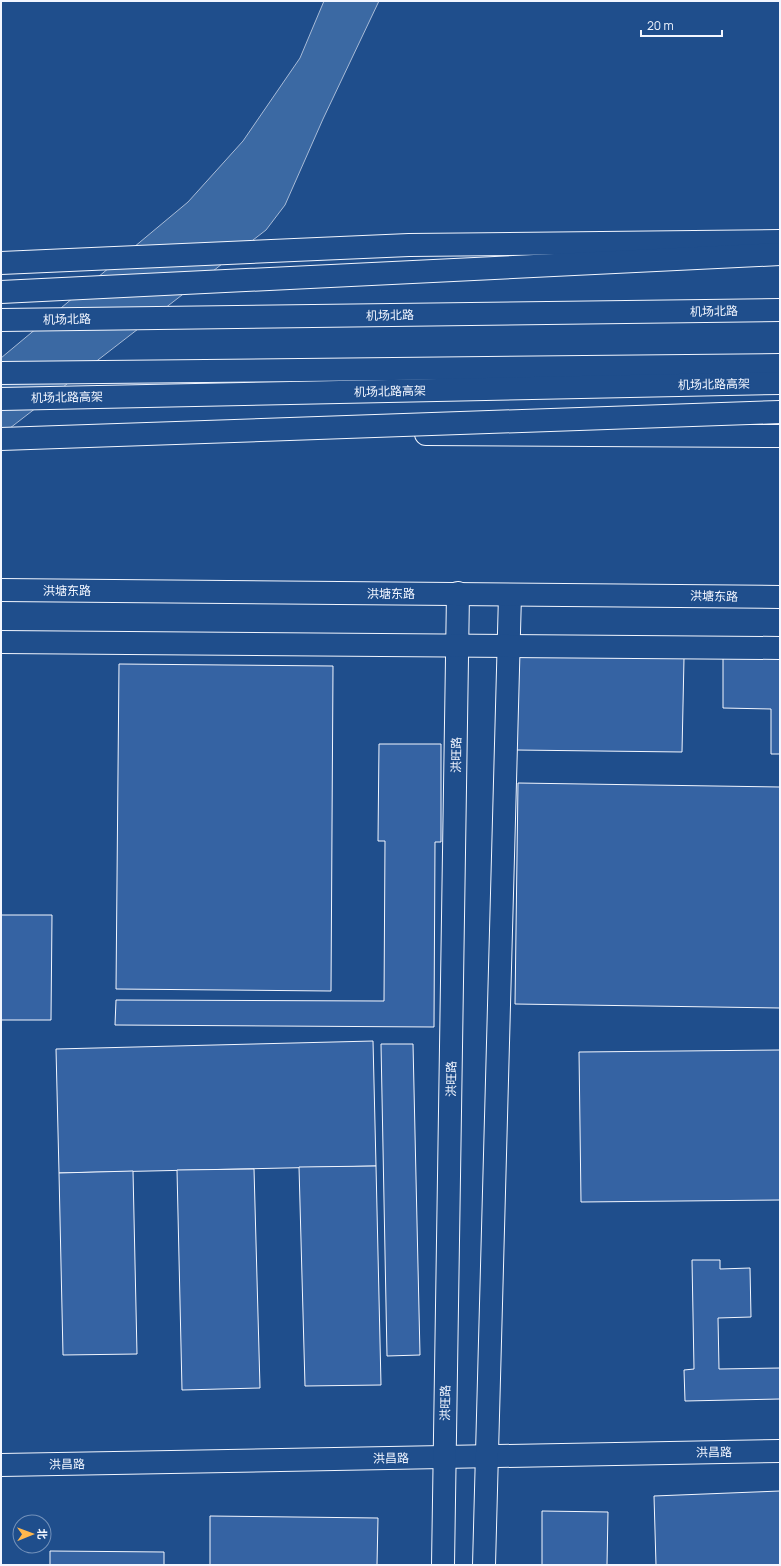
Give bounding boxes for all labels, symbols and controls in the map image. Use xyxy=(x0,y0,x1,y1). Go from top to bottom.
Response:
scale bar xyxy=(641,12,722,38)
text: 20 m xyxy=(647,17,674,34)
street label: 机场北路 xyxy=(690,302,738,320)
street label: 机场北路 xyxy=(366,306,414,324)
street label: 机场北路 xyxy=(43,310,91,328)
street label: 机场北路高架 xyxy=(678,375,750,393)
street label: 机场北路高架 xyxy=(354,382,426,400)
street label: 机场北路高架 xyxy=(31,388,103,406)
street label: 洪塘东路 xyxy=(43,582,91,599)
street label: 洪塘东路 xyxy=(367,585,415,602)
street label: 洪塘东路 xyxy=(690,587,738,605)
street label: 洪旺路 xyxy=(447,737,465,773)
street label: 洪旺路 xyxy=(442,1061,460,1097)
street label: 洪旺路 xyxy=(436,1385,454,1421)
street label: 洪昌路 xyxy=(696,1443,732,1461)
street label: 洪昌路 xyxy=(373,1449,409,1467)
street label: 洪昌路 xyxy=(49,1455,85,1473)
north arrow xyxy=(12,1514,52,1554)
text: 北 xyxy=(35,1528,50,1539)

